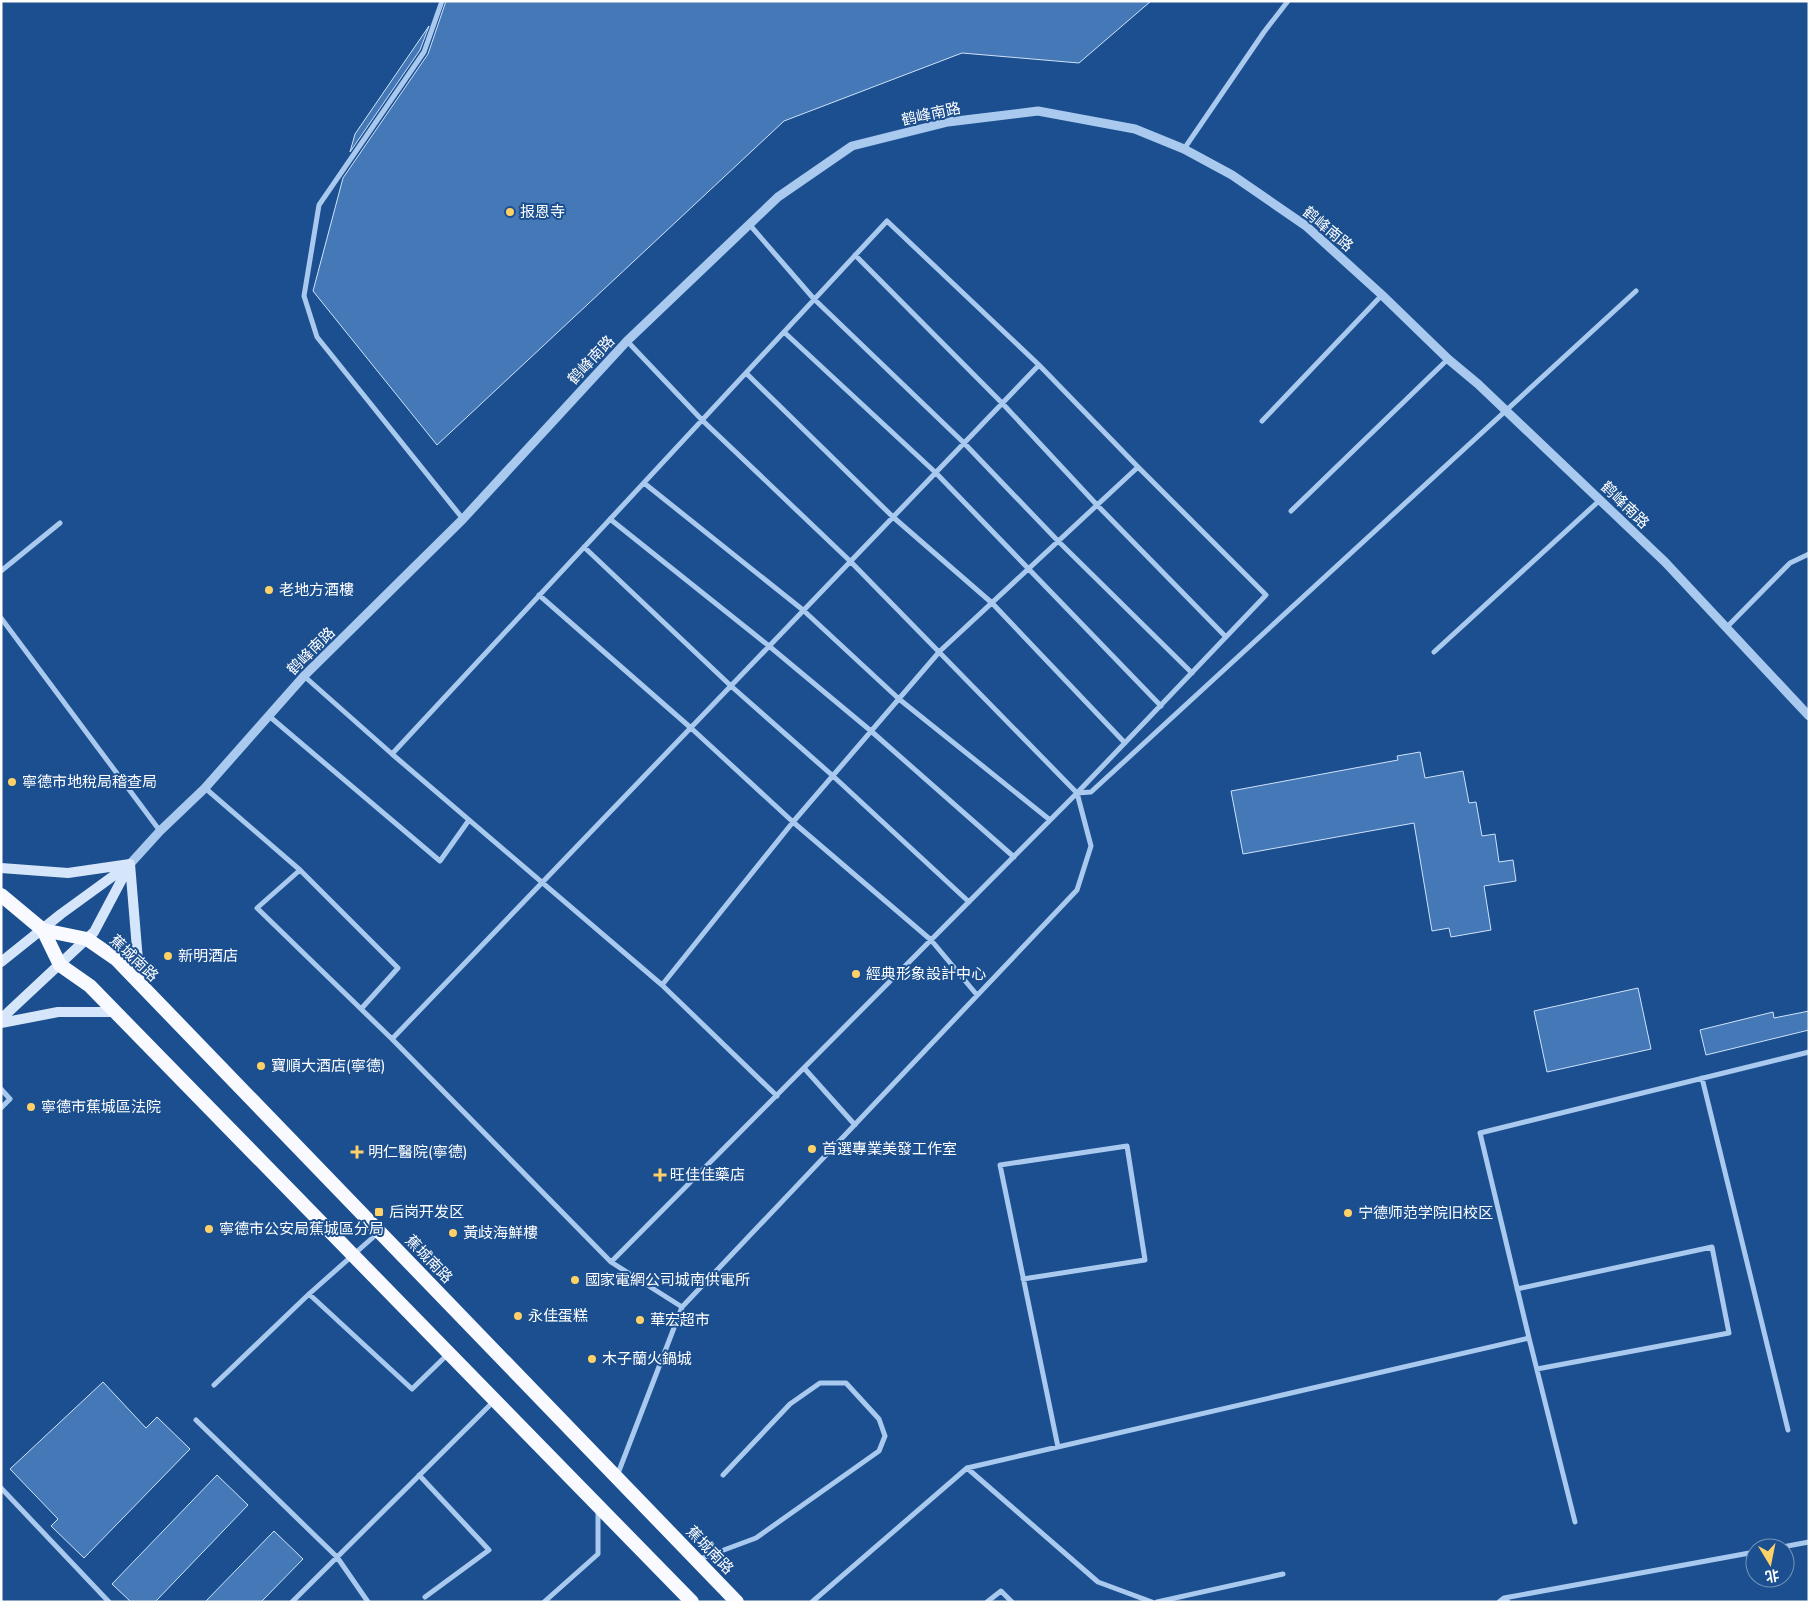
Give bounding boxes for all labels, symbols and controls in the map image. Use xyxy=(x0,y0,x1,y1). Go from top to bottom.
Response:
street label: 鹤峰南路 xyxy=(900,98,962,130)
place label: 报恩寺 xyxy=(520,202,565,222)
street label: 鹤峰南路 xyxy=(1299,202,1357,256)
marker: 报恩寺 xyxy=(504,206,516,218)
street label: 鹤峰南路 xyxy=(563,331,619,389)
street label: 鹤峰南路 xyxy=(1596,477,1654,533)
place label: 老地方酒樓 xyxy=(279,580,354,600)
marker: 老地方酒樓 xyxy=(263,584,275,596)
street label: 鹤峰南路 xyxy=(283,623,339,679)
place label: 寧德市地稅局稽查局 xyxy=(22,772,157,792)
marker: 寧德市地稅局稽查局 xyxy=(6,776,18,788)
street label: 蕉城南路 xyxy=(105,930,163,986)
place label: 新明酒店 xyxy=(178,946,238,966)
marker: 新明酒店 xyxy=(162,950,174,962)
place label: 經典形象設計中心 xyxy=(866,964,986,984)
marker: 經典形象設計中心 xyxy=(850,968,862,980)
place label: 寶順大酒店(寧德) xyxy=(271,1056,386,1076)
marker: 寶順大酒店(寧德) xyxy=(255,1060,267,1072)
place label: 寧德市蕉城區法院 xyxy=(41,1097,161,1117)
marker: 寧德市蕉城區法院 xyxy=(25,1101,37,1113)
place label: 首選專業美發工作室 xyxy=(822,1139,957,1159)
place label: 明仁醫院(寧德) xyxy=(368,1142,468,1162)
marker: 首選專業美發工作室 xyxy=(806,1143,818,1155)
marker: 明仁醫院(寧德) xyxy=(350,1145,364,1159)
place label: 旺佳佳藥店 xyxy=(670,1165,745,1185)
marker: 旺佳佳藥店 xyxy=(654,1169,666,1181)
place label: 后岗开发区 xyxy=(389,1202,464,1222)
place label: 宁德师范学院旧校区 xyxy=(1358,1203,1493,1223)
marker: 后岗开发区 xyxy=(373,1206,385,1218)
marker: 宁德师范学院旧校区 xyxy=(1342,1207,1354,1219)
place label: 寧德市公安局蕉城區分局 xyxy=(219,1219,384,1239)
marker: 寧德市公安局蕉城區分局 xyxy=(203,1223,215,1235)
place label: 黃歧海鮮樓 xyxy=(463,1223,538,1243)
marker: 黃歧海鮮樓 xyxy=(447,1227,459,1239)
street label: 蕉城南路 xyxy=(401,1230,457,1288)
place label: 國家電網公司城南供電所 xyxy=(585,1270,750,1290)
marker: 國家電網公司城南供電所 xyxy=(569,1274,581,1286)
place label: 永佳蛋糕 xyxy=(528,1306,588,1326)
marker: 永佳蛋糕 xyxy=(512,1310,524,1322)
place label: 華宏超市 xyxy=(650,1310,710,1330)
marker: 華宏超市 xyxy=(634,1314,646,1326)
place label: 木子蘭火鍋城 xyxy=(602,1349,692,1369)
marker: 木子蘭火鍋城 xyxy=(586,1353,598,1365)
street label: 蕉城南路 xyxy=(682,1521,738,1579)
north arrow xyxy=(1745,1538,1795,1588)
text: 北 xyxy=(1764,1565,1781,1586)

